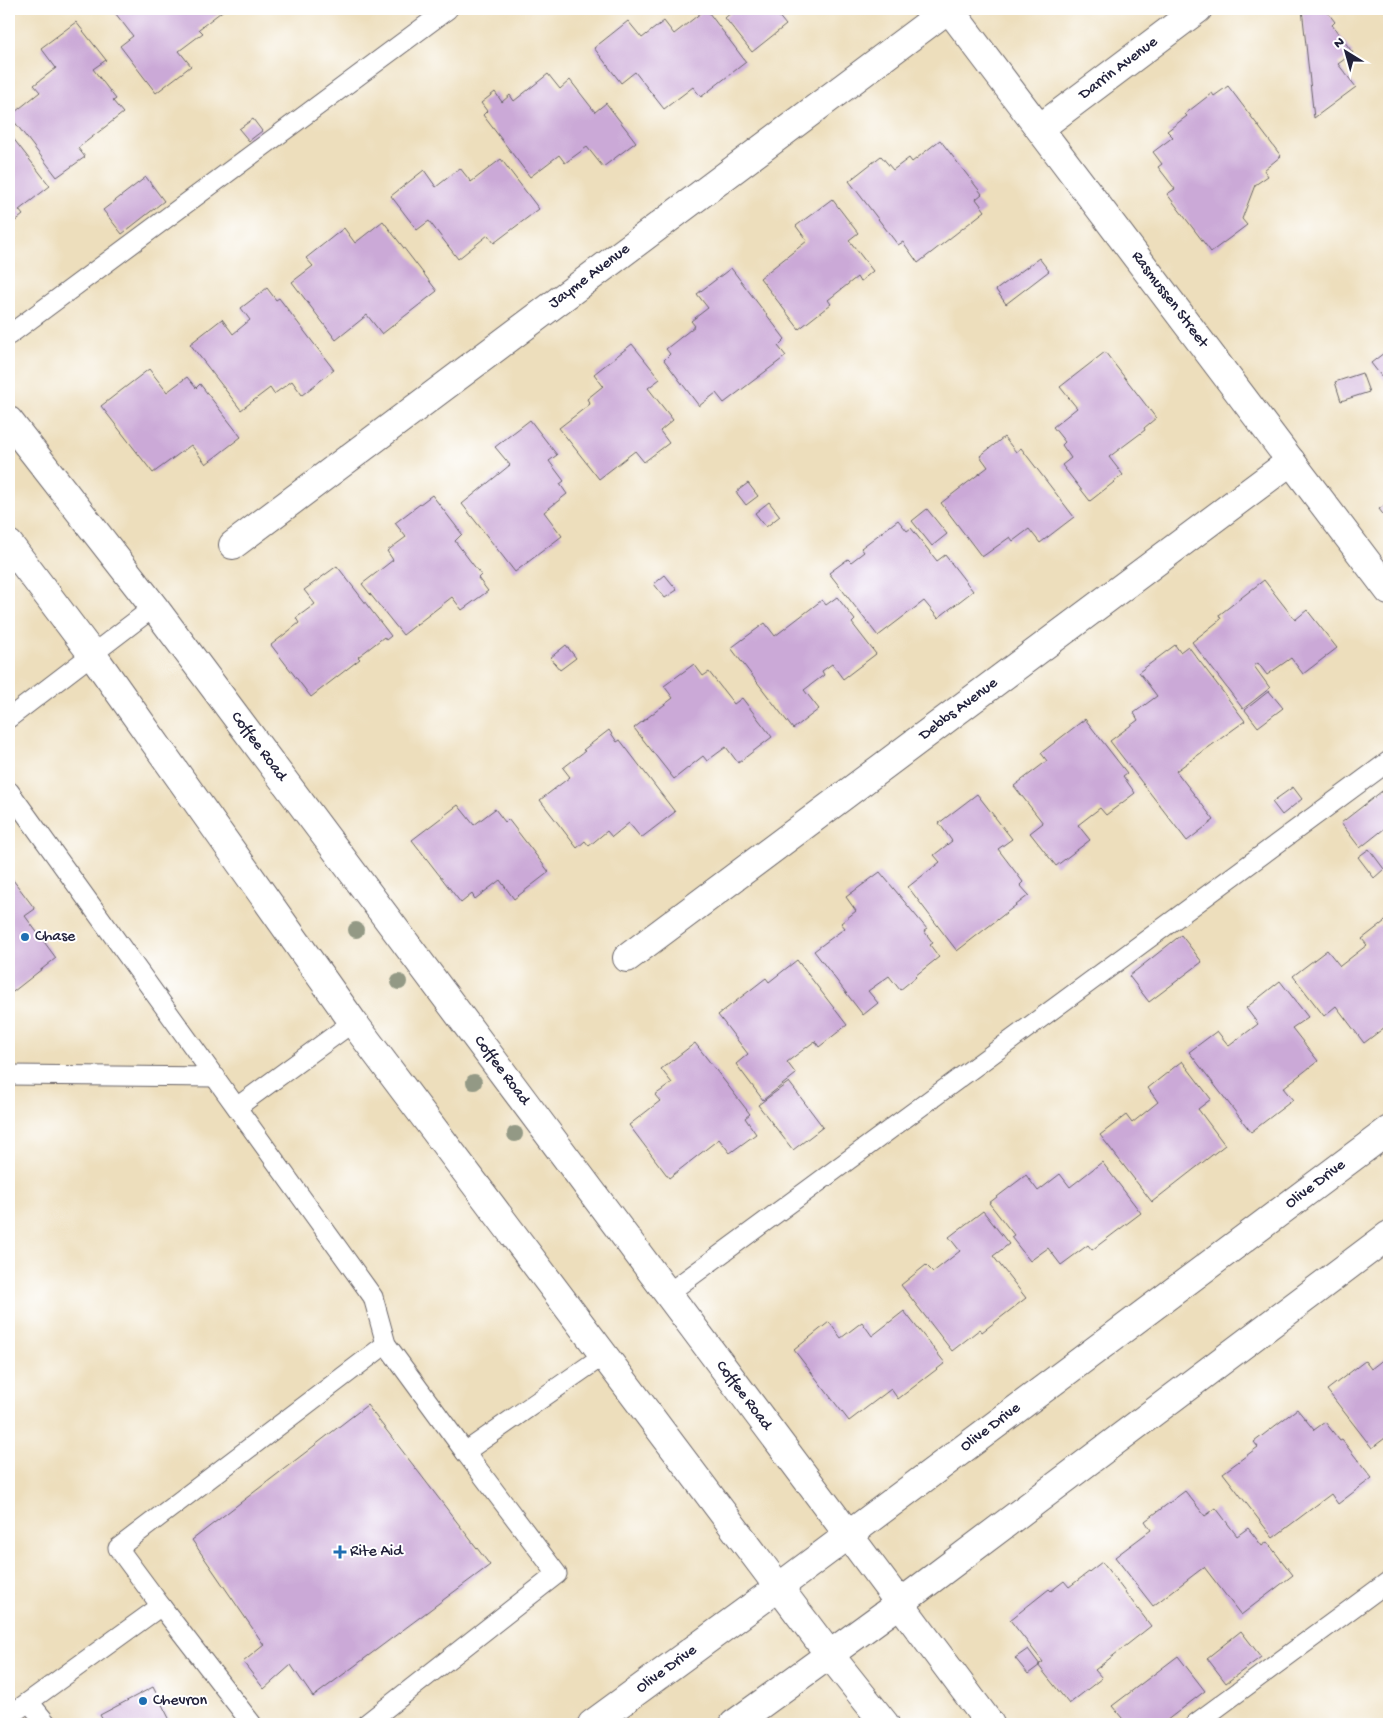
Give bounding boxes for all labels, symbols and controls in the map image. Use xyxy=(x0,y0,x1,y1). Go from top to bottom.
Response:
north arrow xyxy=(1320,28,1370,78)
street label: Darrin Avenue xyxy=(1075,33,1163,105)
text: N xyxy=(1331,34,1348,53)
street label: Jayme Avenue xyxy=(546,240,635,314)
street label: Rasmussen Street xyxy=(1126,248,1212,353)
street label: Debbs Avenue xyxy=(915,674,1003,746)
street label: Coffee Road xyxy=(226,709,291,787)
place label: Chase xyxy=(35,928,76,947)
marker: Chase xyxy=(19,931,31,943)
street label: Coffee Road xyxy=(469,1033,534,1111)
street label: Olive Drive xyxy=(1282,1156,1350,1214)
street label: Coffee Road xyxy=(711,1358,776,1436)
street label: Olive Drive xyxy=(957,1399,1025,1457)
place label: Rite Aid xyxy=(350,1543,404,1562)
marker: Rite Aid xyxy=(334,1546,346,1558)
street label: Olive Drive xyxy=(633,1641,702,1698)
place label: Chevron xyxy=(153,1692,208,1711)
marker: Chevron xyxy=(137,1695,149,1707)

